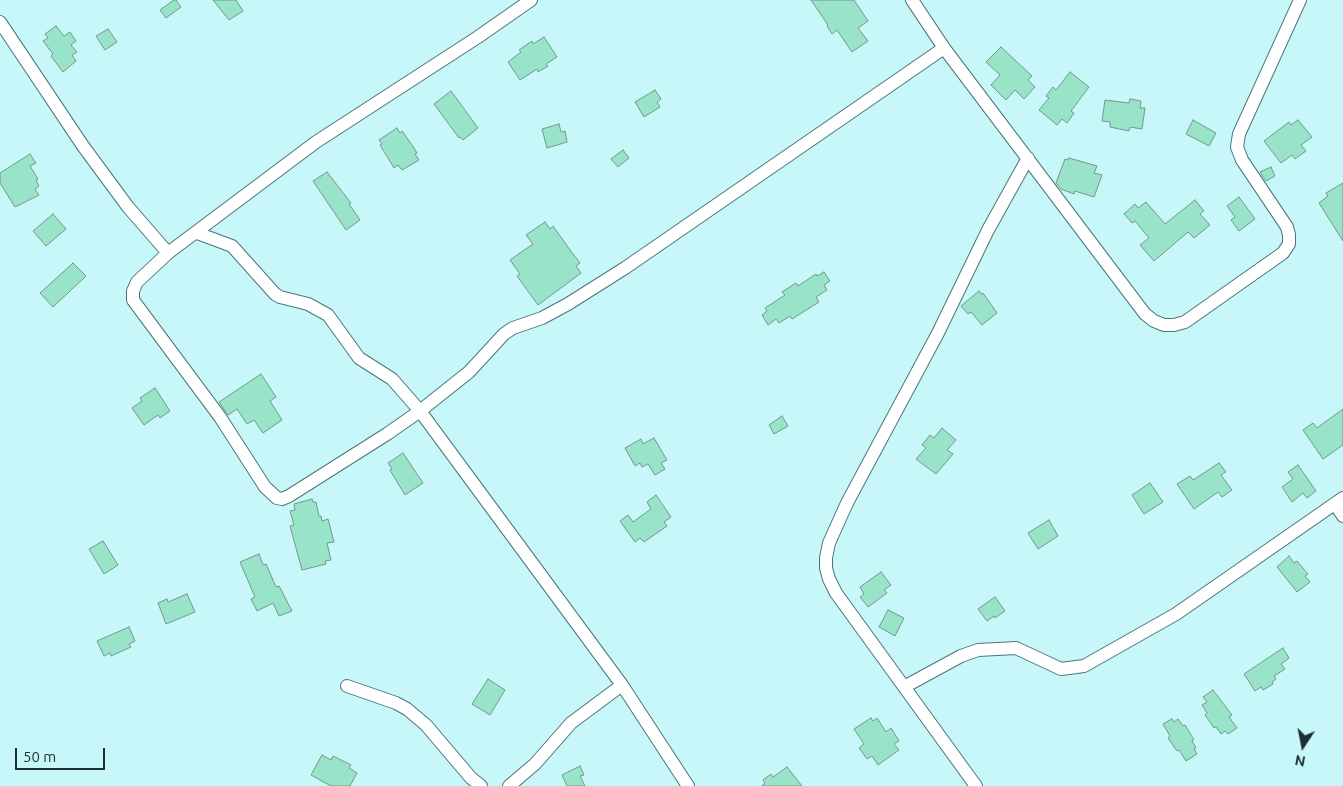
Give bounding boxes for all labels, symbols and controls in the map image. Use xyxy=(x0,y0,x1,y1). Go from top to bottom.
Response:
north arrow xyxy=(1278,721,1328,771)
scale bar xyxy=(18,738,108,770)
text: 50 m xyxy=(23,748,56,765)
text: N xyxy=(1293,752,1307,770)

